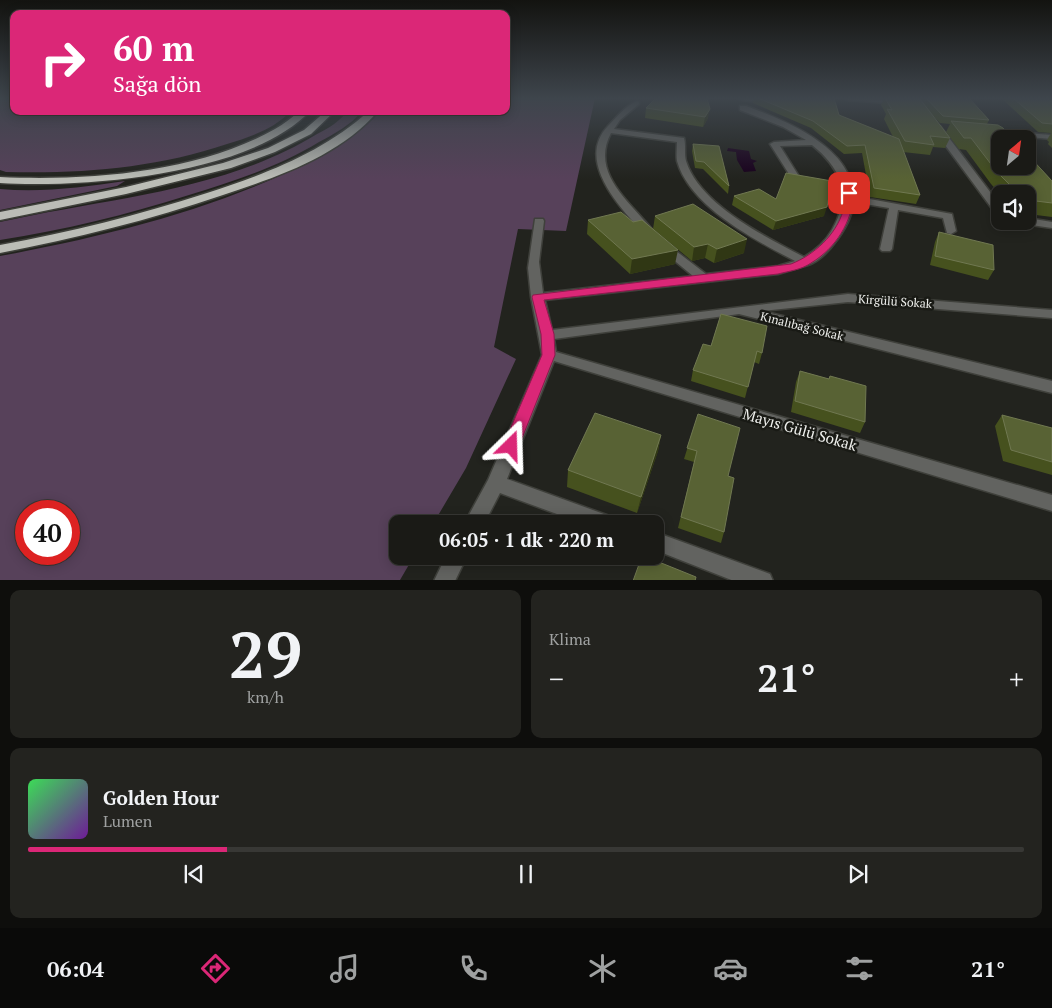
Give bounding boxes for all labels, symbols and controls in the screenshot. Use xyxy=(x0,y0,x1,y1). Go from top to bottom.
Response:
text: 60 m xyxy=(113,25,194,71)
icon: right xyxy=(30,30,95,95)
text: Sağa dön xyxy=(113,69,201,98)
north arrow xyxy=(991,130,1036,175)
map controls xyxy=(991,130,1036,230)
pin xyxy=(828,172,870,214)
icon: arrive xyxy=(835,179,863,207)
button: sound xyxy=(991,185,1036,230)
street label: Kirgülü Sokak xyxy=(858,291,933,311)
street label: Kınalıbağ Sokak xyxy=(759,308,846,344)
street label: Mayıs Gülü Sokak xyxy=(741,403,860,455)
position arrow xyxy=(484,419,536,471)
speed limit sign: 40 xyxy=(15,500,80,565)
text: 06:05 · 1 dk · 220 m xyxy=(439,527,614,552)
text: 29 xyxy=(229,610,302,697)
text: Klima xyxy=(549,628,591,650)
text: 21° xyxy=(757,653,816,703)
text: − xyxy=(549,660,564,697)
text: + xyxy=(1009,660,1024,697)
text: km/h xyxy=(247,686,284,708)
text: Golden Hour xyxy=(103,785,219,810)
text: Lumen xyxy=(103,810,152,832)
icon: previous xyxy=(180,860,208,888)
icon: pause xyxy=(512,860,540,888)
icon: next xyxy=(844,860,872,888)
icon: directions xyxy=(198,951,233,986)
icon: music xyxy=(327,951,362,986)
icon: phone xyxy=(456,951,491,986)
icon: climate xyxy=(585,951,620,986)
icon: car xyxy=(713,951,748,986)
icon: filters xyxy=(842,951,877,986)
text: 06:04 xyxy=(47,954,104,983)
text: 21° xyxy=(971,954,1005,983)

